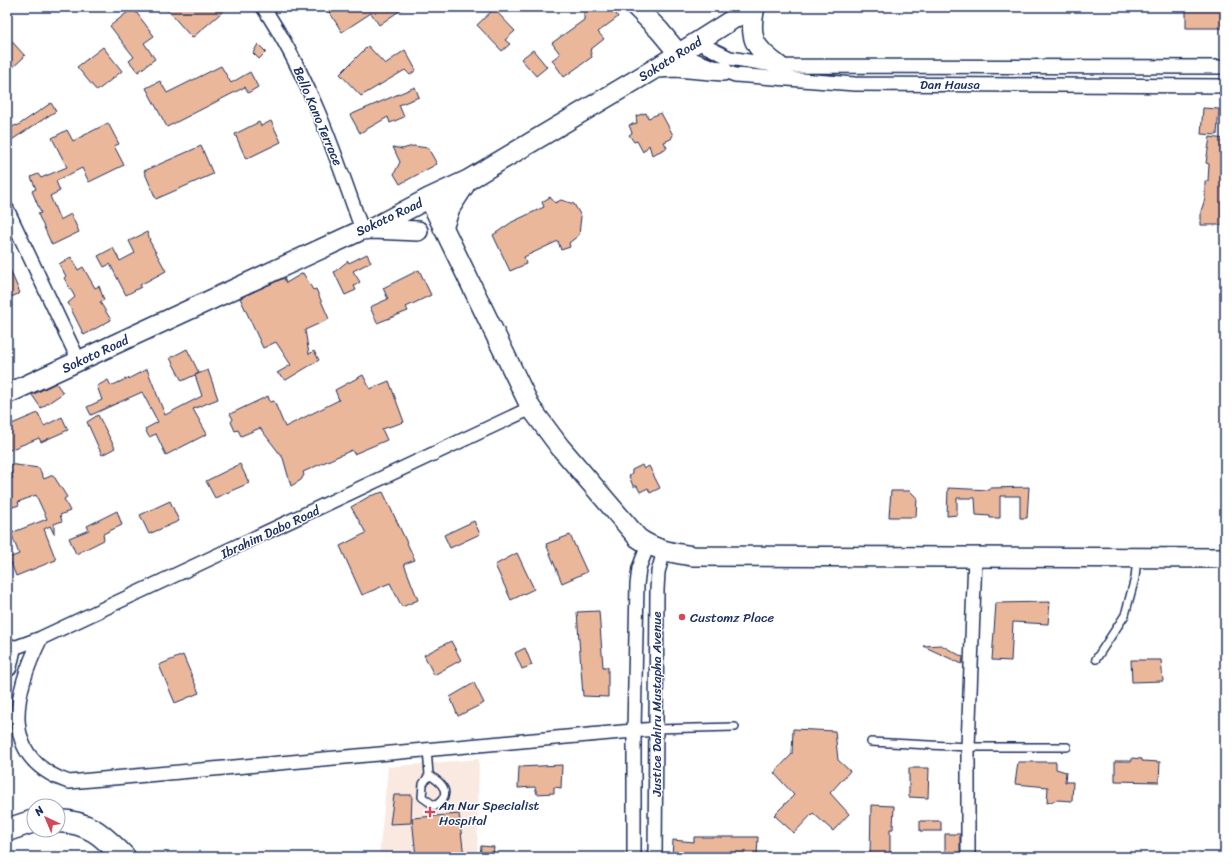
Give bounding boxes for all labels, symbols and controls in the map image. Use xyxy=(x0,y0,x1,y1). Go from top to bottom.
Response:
street label: Sokoto Road xyxy=(634,30,707,88)
street label: Bello Kano Terrace xyxy=(287,63,349,170)
street label: Dan Hausa xyxy=(920,73,980,96)
street label: Sokoto Road xyxy=(352,191,427,243)
street label: Sokoto Road xyxy=(58,328,133,380)
street label: Ibrahim Dabo Road xyxy=(216,498,324,565)
place label: Customz Place xyxy=(690,606,774,629)
street label: Justice Dahiru Mustapha Avenue xyxy=(645,611,668,798)
marker: Customz Place xyxy=(677,612,687,622)
place label: An Nur Specialist Hospital xyxy=(438,794,540,832)
north arrow xyxy=(26,798,66,838)
text: N xyxy=(29,801,49,821)
marker: An Nur Specialist Hospital xyxy=(424,806,436,818)

